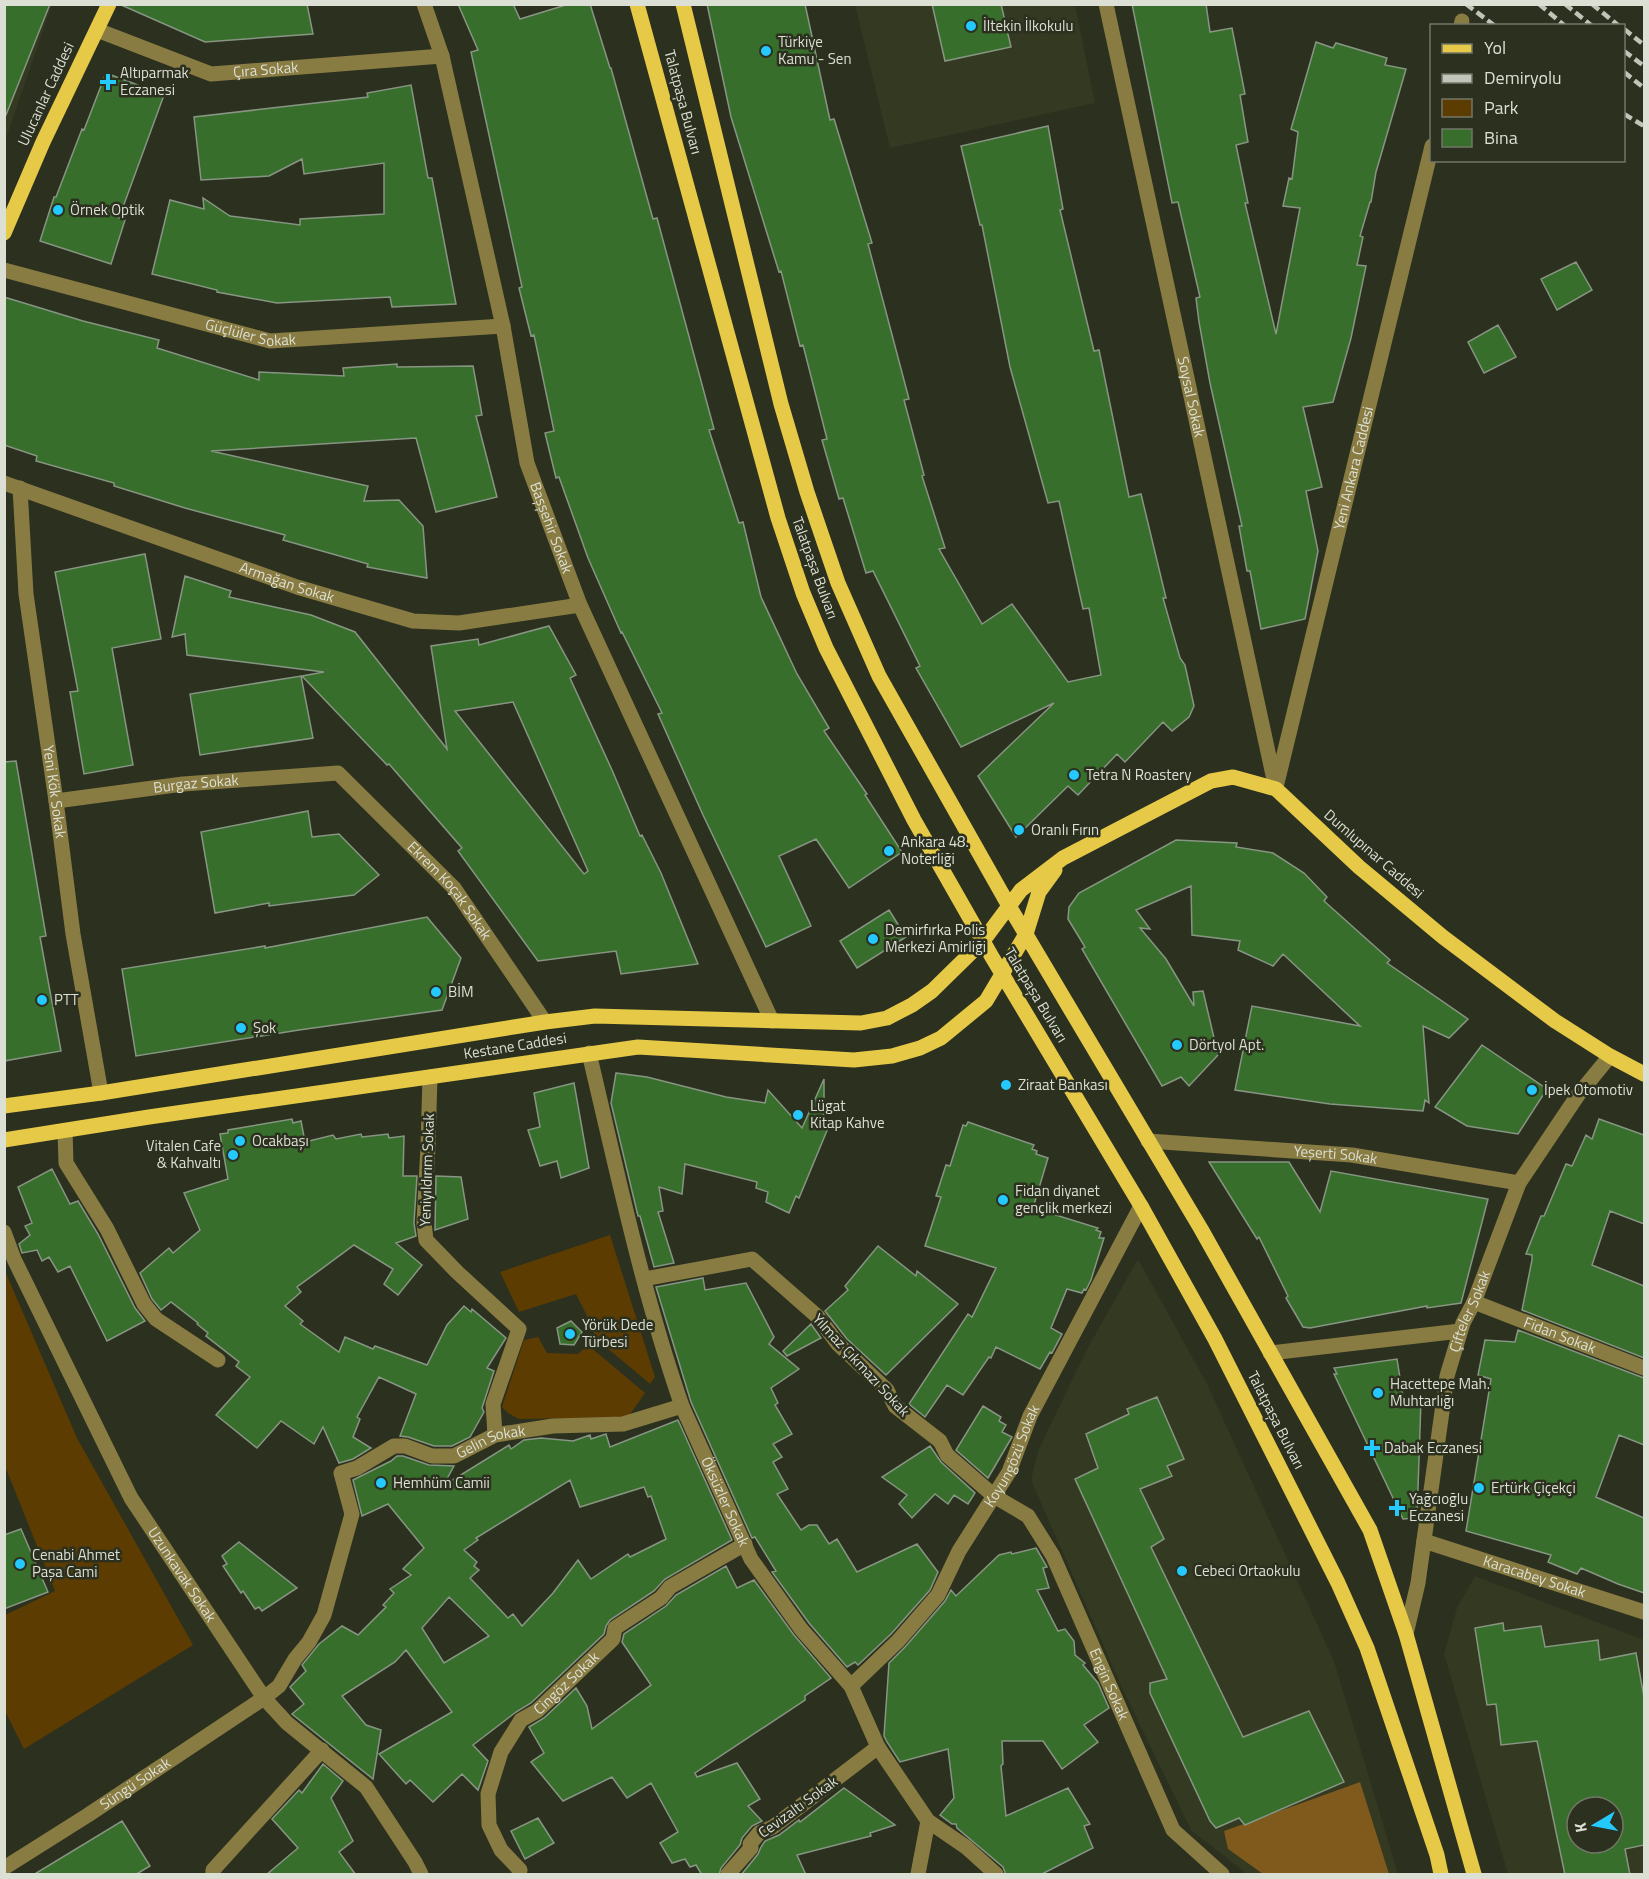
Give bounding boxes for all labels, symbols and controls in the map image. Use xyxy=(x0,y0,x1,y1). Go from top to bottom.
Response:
place label: İltekin İlkokulu xyxy=(983,14,1073,37)
marker: İltekin İlkokulu xyxy=(964,19,978,33)
legend xyxy=(1430,24,1625,162)
place label: Türkiye Kamu - Sen xyxy=(778,30,852,70)
text: Yol xyxy=(1484,34,1506,61)
street label: Ulucanlar Caddesi xyxy=(11,38,80,149)
marker: Türkiye Kamu - Sen xyxy=(759,44,773,58)
street label: Talatpaşa Bulvarı xyxy=(658,47,708,157)
street label: Çıra Sokak xyxy=(232,55,299,83)
place label: Altıparmak Eczanesi xyxy=(120,61,189,101)
text: Demiryolu xyxy=(1484,64,1562,91)
marker: Altıparmak Eczanesi xyxy=(101,75,115,89)
text: Park xyxy=(1484,94,1519,121)
text: Bina xyxy=(1484,124,1518,151)
place label: Örnek Optik xyxy=(70,198,145,221)
marker: Örnek Optik xyxy=(51,203,65,217)
street label: Güçlüler Sokak xyxy=(203,312,297,352)
street label: Soysal Sokak xyxy=(1172,354,1212,439)
street label: Yeni Ankara Caddesi xyxy=(1327,404,1379,532)
street label: Başşehir Sokak xyxy=(524,479,579,577)
street label: Talatpaşa Bulvarı xyxy=(786,513,845,622)
street label: Armağan Sokak xyxy=(237,556,337,608)
street label: Yeni Kök Sokak xyxy=(37,744,73,840)
place label: Tetra N Roastery xyxy=(1086,763,1192,786)
street label: Burgaz Sokak xyxy=(152,768,239,799)
marker: Tetra N Roastery xyxy=(1067,768,1081,782)
street label: Dumlupınar Caddesi xyxy=(1319,804,1430,904)
place label: Oranlı Fırın xyxy=(1031,818,1099,841)
marker: Oranlı Fırın xyxy=(1012,823,1026,837)
place label: Ankara 48. Noterliği xyxy=(901,830,969,870)
street label: Ekrem Koçak Sokak xyxy=(402,836,498,944)
marker: Ankara 48. Noterliği xyxy=(882,844,896,858)
place label: Demirfırka Polis Merkezi Amirliği xyxy=(885,918,986,958)
marker: Demirfırka Polis Merkezi Amirliği xyxy=(866,932,880,946)
street label: Talatpaşa Bulvarı xyxy=(999,943,1074,1047)
place label: BİM xyxy=(448,980,474,1003)
marker: BİM xyxy=(429,985,443,999)
place label: PTT xyxy=(54,988,79,1011)
marker: PTT xyxy=(35,993,49,1007)
place label: Şok xyxy=(253,1016,276,1039)
marker: Şok xyxy=(234,1021,248,1035)
street label: Kestane Caddesi xyxy=(462,1026,568,1065)
place label: Dörtyol Apt. xyxy=(1189,1033,1264,1056)
marker: Dörtyol Apt. xyxy=(1170,1038,1184,1052)
place label: Ziraat Bankası xyxy=(1018,1073,1108,1096)
marker: Ziraat Bankası xyxy=(999,1078,1013,1092)
place label: İpek Otomotiv xyxy=(1544,1078,1633,1101)
marker: İpek Otomotiv xyxy=(1525,1083,1539,1097)
place label: Lügat Kitap Kahve xyxy=(810,1094,885,1134)
marker: Lügat Kitap Kahve xyxy=(791,1108,805,1122)
street label: Yeniyıldırım Sokak xyxy=(413,1113,440,1227)
place label: Ocakbaşı xyxy=(252,1129,309,1152)
place label: Vitalen Cafe & Kahvaltı xyxy=(146,1134,221,1174)
marker: Ocakbaşı xyxy=(233,1134,247,1148)
street label: Yeşerti Sokak xyxy=(1293,1139,1379,1170)
marker: Vitalen Cafe & Kahvaltı xyxy=(226,1148,240,1162)
place label: Fidan diyanet gençlik merkezi xyxy=(1015,1179,1112,1219)
marker: Fidan diyanet gençlik merkezi xyxy=(996,1193,1010,1207)
street label: Çifteler Sokak xyxy=(1443,1267,1496,1355)
street label: Yılmaz Çıkmazı Sokak xyxy=(807,1308,915,1422)
street label: Fidan Sokak xyxy=(1520,1310,1599,1359)
place label: Yörük Dede Türbesi xyxy=(582,1313,653,1353)
marker: Yörük Dede Türbesi xyxy=(563,1327,577,1341)
street label: Talatpaşa Bulvarı xyxy=(1242,1367,1311,1473)
place label: Hacettepe Mah. Muhtarlığı xyxy=(1390,1372,1490,1412)
marker: Hacettepe Mah. Muhtarlığı xyxy=(1371,1386,1385,1400)
street label: Koyungözü Sokak xyxy=(978,1400,1045,1511)
street label: Gelin Sokak xyxy=(452,1418,527,1464)
place label: Dabak Eczanesi xyxy=(1384,1436,1482,1459)
marker: Dabak Eczanesi xyxy=(1365,1441,1379,1455)
street label: Öksüzler Sokak xyxy=(695,1453,756,1550)
place label: Hemhüm Camii xyxy=(393,1471,490,1494)
marker: Hemhüm Camii xyxy=(374,1476,388,1490)
place label: Ertürk Çiçekçi xyxy=(1491,1476,1576,1499)
marker: Ertürk Çiçekçi xyxy=(1472,1481,1486,1495)
place label: Yağcıoğlu Eczanesi xyxy=(1409,1487,1468,1527)
marker: Yağcıoğlu Eczanesi xyxy=(1390,1501,1404,1515)
street label: Uzunkavak Sokak xyxy=(142,1522,222,1627)
place label: Cenabi Ahmet Paşa Cami xyxy=(32,1543,121,1583)
street label: Karacabey Sokak xyxy=(1480,1549,1589,1603)
marker: Cenabi Ahmet Paşa Cami xyxy=(13,1557,27,1571)
place label: Cebeci Ortaokulu xyxy=(1194,1559,1301,1582)
marker: Cebeci Ortaokulu xyxy=(1175,1564,1189,1578)
street label: Engin Sokak xyxy=(1084,1644,1136,1724)
street label: Cingöz Sokak xyxy=(528,1646,604,1720)
street label: Süngü Sokak xyxy=(95,1751,175,1815)
street label: Cevizaltı Sokak xyxy=(753,1770,842,1843)
north arrow xyxy=(1565,1795,1625,1855)
text: K xyxy=(1567,1820,1593,1834)

